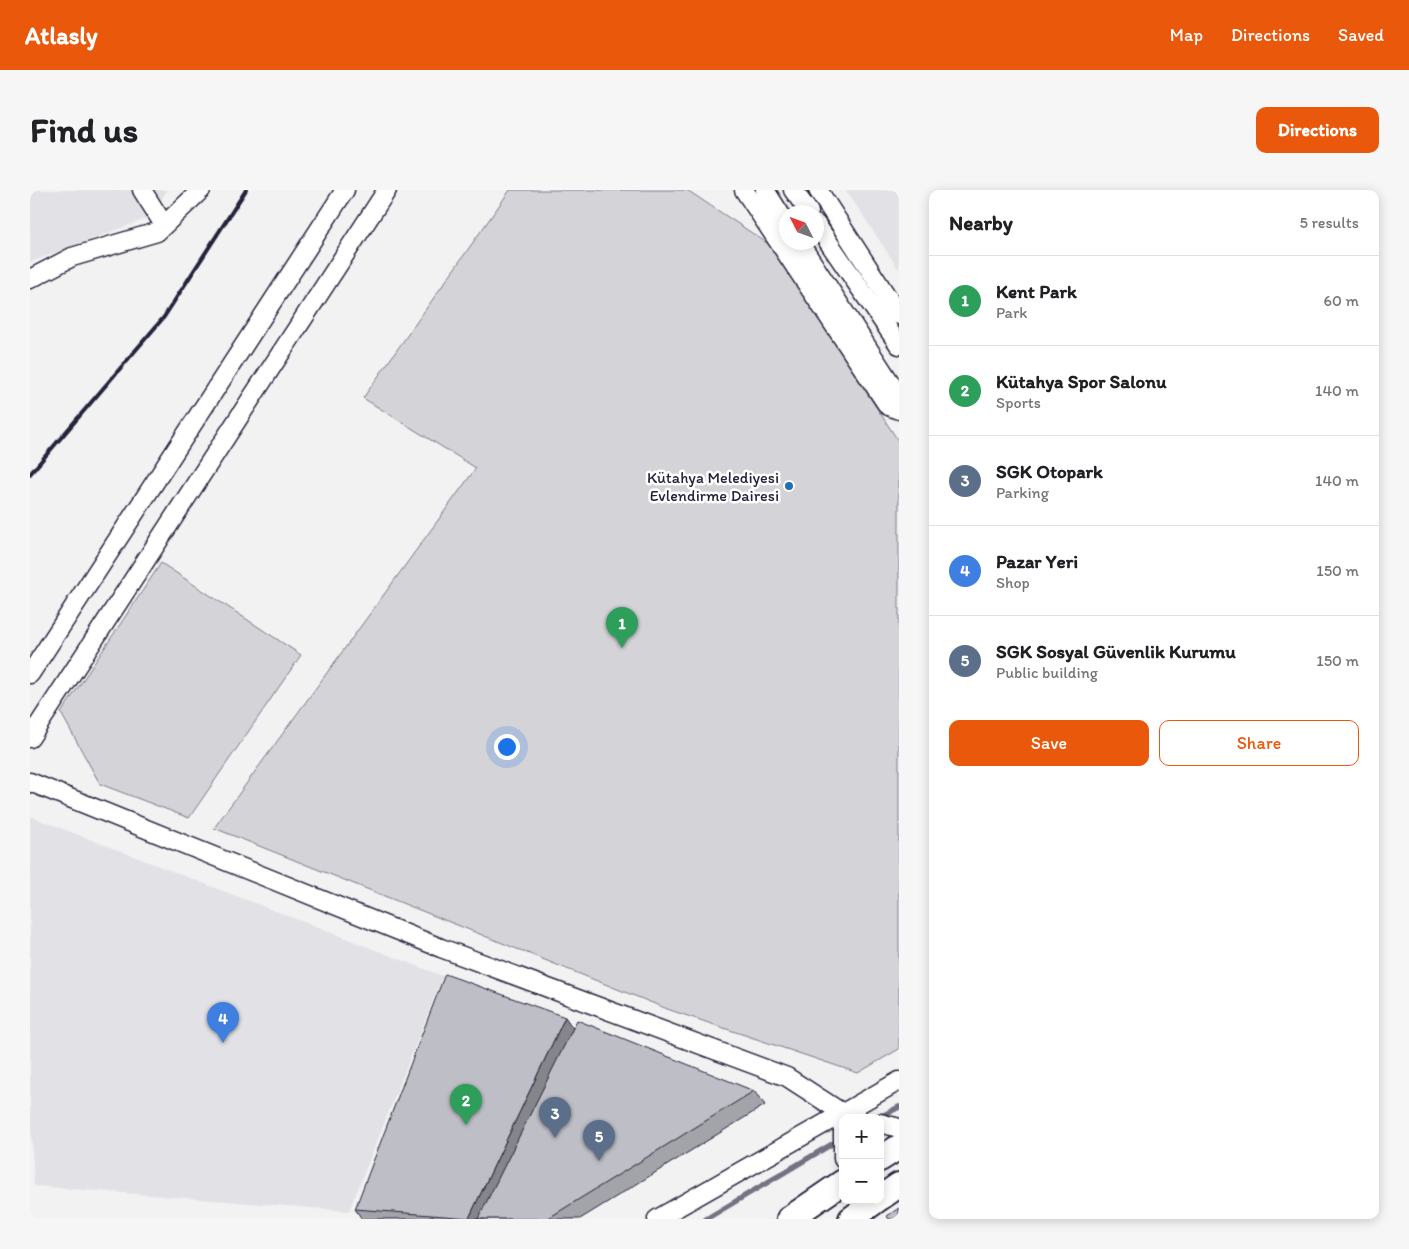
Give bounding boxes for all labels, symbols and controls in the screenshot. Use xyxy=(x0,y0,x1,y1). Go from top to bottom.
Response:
text: Atlasly xyxy=(25,21,98,50)
text: Map xyxy=(1170,24,1203,46)
text: Directions xyxy=(1231,24,1310,46)
text: Saved xyxy=(1338,24,1384,46)
button: Directions xyxy=(1256,107,1379,153)
text: Find us xyxy=(30,109,138,151)
north arrow xyxy=(779,205,824,250)
text: Nearby xyxy=(949,210,1013,235)
text: 5 results xyxy=(1299,213,1359,232)
text: Kent Park xyxy=(996,280,1077,303)
text: 1 xyxy=(961,291,969,310)
text: 60 m xyxy=(1324,291,1359,310)
text: Park xyxy=(996,303,1027,322)
text: Kütahya Spor Salonu xyxy=(996,370,1166,393)
text: 2 xyxy=(961,381,969,400)
text: 140 m xyxy=(1315,381,1359,400)
text: Sports xyxy=(996,393,1041,412)
text: SGK Otopark xyxy=(996,460,1103,483)
place label: Kütahya Melediyesi Evlendirme Dairesi xyxy=(647,468,779,505)
text: 3 xyxy=(961,471,969,490)
text: 140 m xyxy=(1315,471,1359,490)
marker: Kütahya Melediyesi Evlendirme Dairesi xyxy=(783,480,795,492)
text: Parking xyxy=(996,483,1049,502)
text: Pazar Yeri xyxy=(996,550,1078,573)
text: 4 xyxy=(960,561,970,580)
text: 150 m xyxy=(1316,561,1359,580)
text: Shop xyxy=(996,573,1030,592)
pin: 1 xyxy=(606,607,638,648)
text: SGK Sosyal Güvenlik Kurumu xyxy=(996,640,1236,663)
text: 5 xyxy=(961,651,969,670)
text: 150 m xyxy=(1316,651,1359,670)
text: Public building xyxy=(996,663,1098,682)
button: Save xyxy=(949,720,1149,766)
button: Share xyxy=(1159,720,1359,766)
your location xyxy=(494,734,520,760)
pin: 4 xyxy=(207,1002,239,1043)
pin: 2 xyxy=(450,1084,482,1125)
pin: 3 xyxy=(539,1097,571,1138)
map controls xyxy=(839,1114,884,1204)
button: + xyxy=(839,1114,884,1159)
pin: 5 xyxy=(583,1120,615,1161)
button: − xyxy=(839,1159,884,1204)

